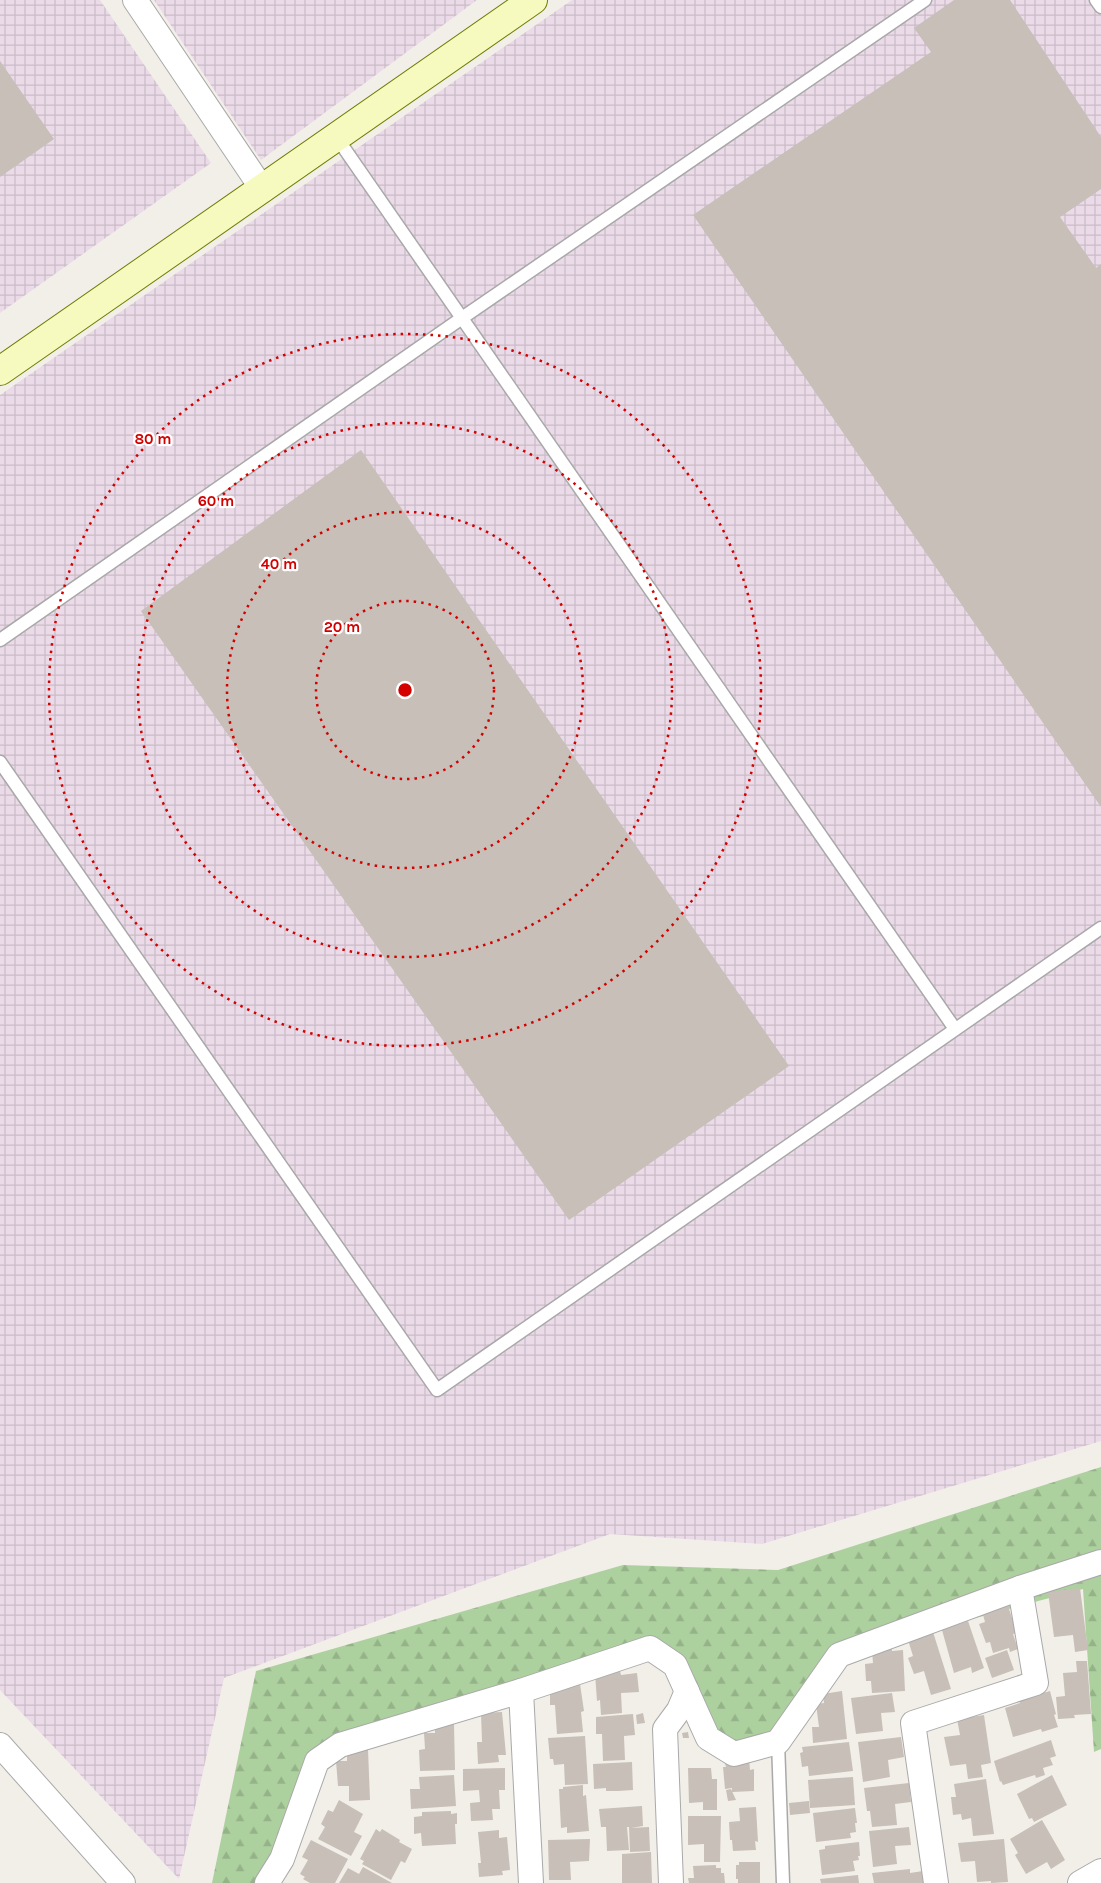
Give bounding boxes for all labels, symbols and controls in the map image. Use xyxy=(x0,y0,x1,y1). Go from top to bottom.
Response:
text: 80 m xyxy=(134,430,172,448)
text: 60 m xyxy=(198,492,234,510)
text: 40 m xyxy=(261,555,297,573)
text: 20 m xyxy=(324,618,360,636)
centre of rings xyxy=(396,681,414,699)

